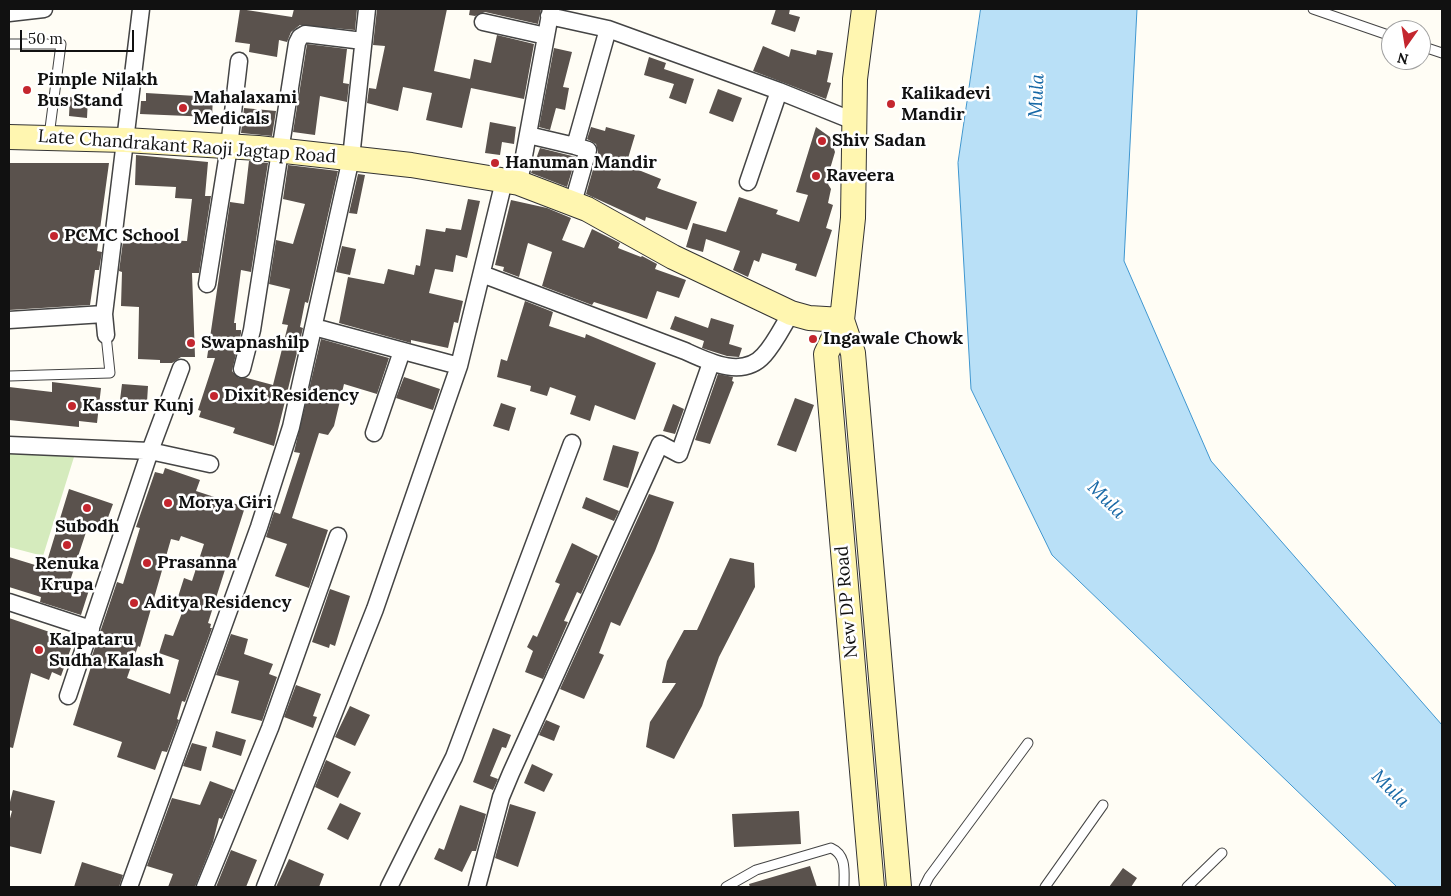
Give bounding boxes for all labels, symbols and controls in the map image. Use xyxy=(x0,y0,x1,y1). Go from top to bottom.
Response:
scale bar xyxy=(22,20,136,52)
north arrow xyxy=(1381,20,1431,70)
text: 50 m xyxy=(28,29,63,48)
text: N xyxy=(1396,49,1410,69)
place label: Pimple Nilakh Bus Stand xyxy=(37,69,158,112)
water label: Mula xyxy=(1024,73,1050,119)
place label: Kalikadevi Mandir xyxy=(901,83,991,126)
marker: Pimple Nilakh Bus Stand xyxy=(21,84,33,96)
place label: Mahalaxami Medicals xyxy=(193,87,297,130)
marker: Kalikadevi Mandir xyxy=(885,98,897,110)
marker: Mahalaxami Medicals xyxy=(177,102,189,114)
street label: Late Chandrakant Raoji Jagtap Road xyxy=(37,126,337,168)
place label: Shiv Sadan xyxy=(832,130,926,152)
marker: Shiv Sadan xyxy=(816,135,828,147)
place label: Hanuman Mandir xyxy=(505,152,657,174)
marker: Hanuman Mandir xyxy=(489,157,501,169)
place label: Raveera xyxy=(826,165,894,187)
marker: Raveera xyxy=(810,170,822,182)
place label: PCMC School xyxy=(64,225,179,247)
marker: PCMC School xyxy=(48,230,60,242)
place label: Ingawale Chowk xyxy=(823,328,963,350)
place label: Swapnashilp xyxy=(201,332,309,354)
marker: Ingawale Chowk xyxy=(807,333,819,345)
marker: Swapnashilp xyxy=(185,337,197,349)
place label: Dixit Residency xyxy=(224,385,359,407)
marker: Dixit Residency xyxy=(208,390,220,402)
place label: Kasstur Kunj xyxy=(82,395,194,417)
marker: Kasstur Kunj xyxy=(66,400,78,412)
water label: Mula xyxy=(1082,476,1130,524)
place label: Morya Giri xyxy=(178,492,272,514)
marker: Morya Giri xyxy=(162,497,174,509)
marker: Subodh xyxy=(81,502,93,514)
place label: Subodh xyxy=(55,516,119,538)
marker: Renuka Krupa xyxy=(61,539,73,551)
street label: New DP Road xyxy=(831,545,863,659)
place label: Prasanna xyxy=(157,552,237,574)
place label: Renuka Krupa xyxy=(35,553,99,596)
marker: Prasanna xyxy=(141,557,153,569)
place label: Aditya Residency xyxy=(144,592,291,614)
marker: Aditya Residency xyxy=(128,597,140,609)
place label: Kalpataru Sudha Kalash xyxy=(49,629,164,672)
marker: Kalpataru Sudha Kalash xyxy=(33,644,45,656)
water label: Mula xyxy=(1366,765,1414,813)

